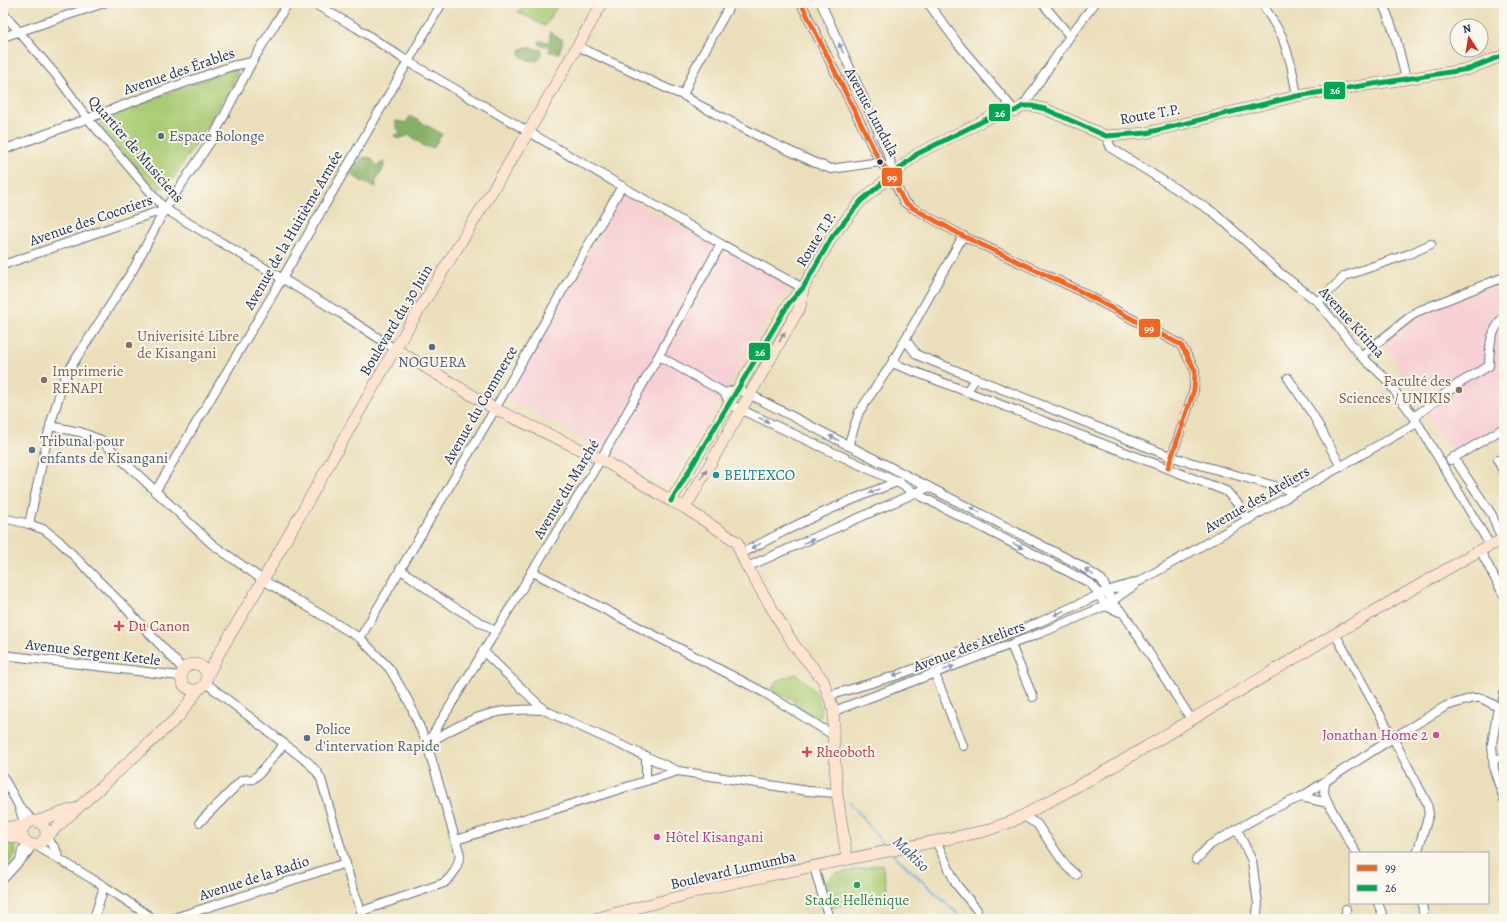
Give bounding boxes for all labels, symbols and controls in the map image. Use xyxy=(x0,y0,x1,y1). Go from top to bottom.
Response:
north arrow xyxy=(1449,18,1489,58)
text: N xyxy=(1462,21,1473,37)
one-way arrow xyxy=(838,42,844,54)
street label: Avenue des Érables xyxy=(120,43,237,100)
street label: Avenue Lundula xyxy=(840,63,904,160)
line badge: 26 xyxy=(1323,81,1346,100)
text: 26 xyxy=(1330,83,1340,98)
street label: Quartier de Musiciens xyxy=(84,91,188,207)
street label: Route T.P. xyxy=(1118,99,1182,129)
line badge: 26 xyxy=(988,103,1011,122)
text: 26 xyxy=(995,106,1005,121)
place label: Espace Bolonge xyxy=(169,126,265,146)
marker: Espace Bolonge xyxy=(156,131,166,141)
street label: Avenue de la Huitième Armée xyxy=(239,146,347,314)
unlabelled marker xyxy=(875,157,885,167)
line badge: 99 xyxy=(881,167,903,187)
text: 99 xyxy=(887,170,897,185)
street label: Avenue des Cocotiers xyxy=(26,190,155,251)
street label: Route T.P. xyxy=(791,208,841,270)
street label: Boulevard du 30 Juin xyxy=(355,261,437,379)
street label: Avenue Kitima xyxy=(1314,281,1390,362)
line badge: 99 xyxy=(1138,318,1161,338)
text: 99 xyxy=(1144,321,1154,336)
place label: Univerisité Libre de Kisangani xyxy=(137,326,239,363)
one-way arrow xyxy=(779,331,786,343)
marker: Univerisité Libre de Kisangani xyxy=(124,340,134,350)
marker: NOGUERA xyxy=(427,342,437,352)
street label: Avenue du Commerce xyxy=(437,342,522,469)
line badge: 26 xyxy=(748,342,771,361)
text: 26 xyxy=(755,345,765,360)
place label: NOGUERA xyxy=(398,352,466,372)
place label: Imprimerie RENAPI xyxy=(52,361,124,398)
place label: Faculté des Sciences / UNIKIS xyxy=(1339,371,1451,408)
marker: Imprimerie RENAPI xyxy=(39,375,49,385)
marker: Faculté des Sciences / UNIKIS xyxy=(1454,385,1464,395)
one-way arrow xyxy=(758,417,770,423)
place label: Tribunal pour enfants de Kisangani xyxy=(40,431,168,468)
street label: Avenue du Marché xyxy=(528,435,604,543)
one-way arrow xyxy=(828,435,840,441)
marker: Tribunal pour enfants de Kisangani xyxy=(27,445,37,455)
street label: Avenue des Ateliers xyxy=(1200,461,1313,538)
place label: BELTEXCO xyxy=(724,465,795,485)
one-way arrow xyxy=(701,468,708,480)
marker: BELTEXCO xyxy=(711,470,721,480)
one-way arrow xyxy=(868,488,879,494)
one-way arrow xyxy=(969,507,981,514)
one-way arrow xyxy=(803,537,815,543)
one-way arrow xyxy=(750,542,762,549)
one-way arrow xyxy=(1013,543,1024,549)
one-way arrow xyxy=(1084,568,1095,576)
one-way arrow xyxy=(1053,610,1065,616)
street label: Avenue des Ateliers xyxy=(909,615,1028,677)
place label: Du Canon xyxy=(128,616,190,636)
marker: Du Canon xyxy=(113,620,125,632)
street label: Avenue Sergent Ketele xyxy=(23,634,162,670)
one-way arrow xyxy=(944,665,956,671)
one-way arrow xyxy=(892,672,904,678)
place label: Police d'intervation Rapide xyxy=(315,719,440,756)
place label: Jonathan Home 2 xyxy=(1322,725,1428,745)
marker: Jonathan Home 2 xyxy=(1431,730,1441,740)
marker: Police d'intervation Rapide xyxy=(302,733,312,743)
place label: Rheoboth xyxy=(816,742,875,762)
marker: Rheoboth xyxy=(801,746,813,758)
place label: Hôtel Kisangani xyxy=(665,827,763,847)
water label: Makiso xyxy=(888,831,934,877)
marker: Hôtel Kisangani xyxy=(652,832,662,842)
street label: Boulevard Lumumba xyxy=(668,846,798,894)
street label: Avenue de la Radio xyxy=(195,851,312,906)
legend xyxy=(1349,852,1489,904)
text: 99 xyxy=(1385,860,1396,876)
marker: Stade Hellénique xyxy=(852,880,862,890)
text: 26 xyxy=(1385,880,1397,896)
place label: Stade Hellénique xyxy=(805,890,909,910)

